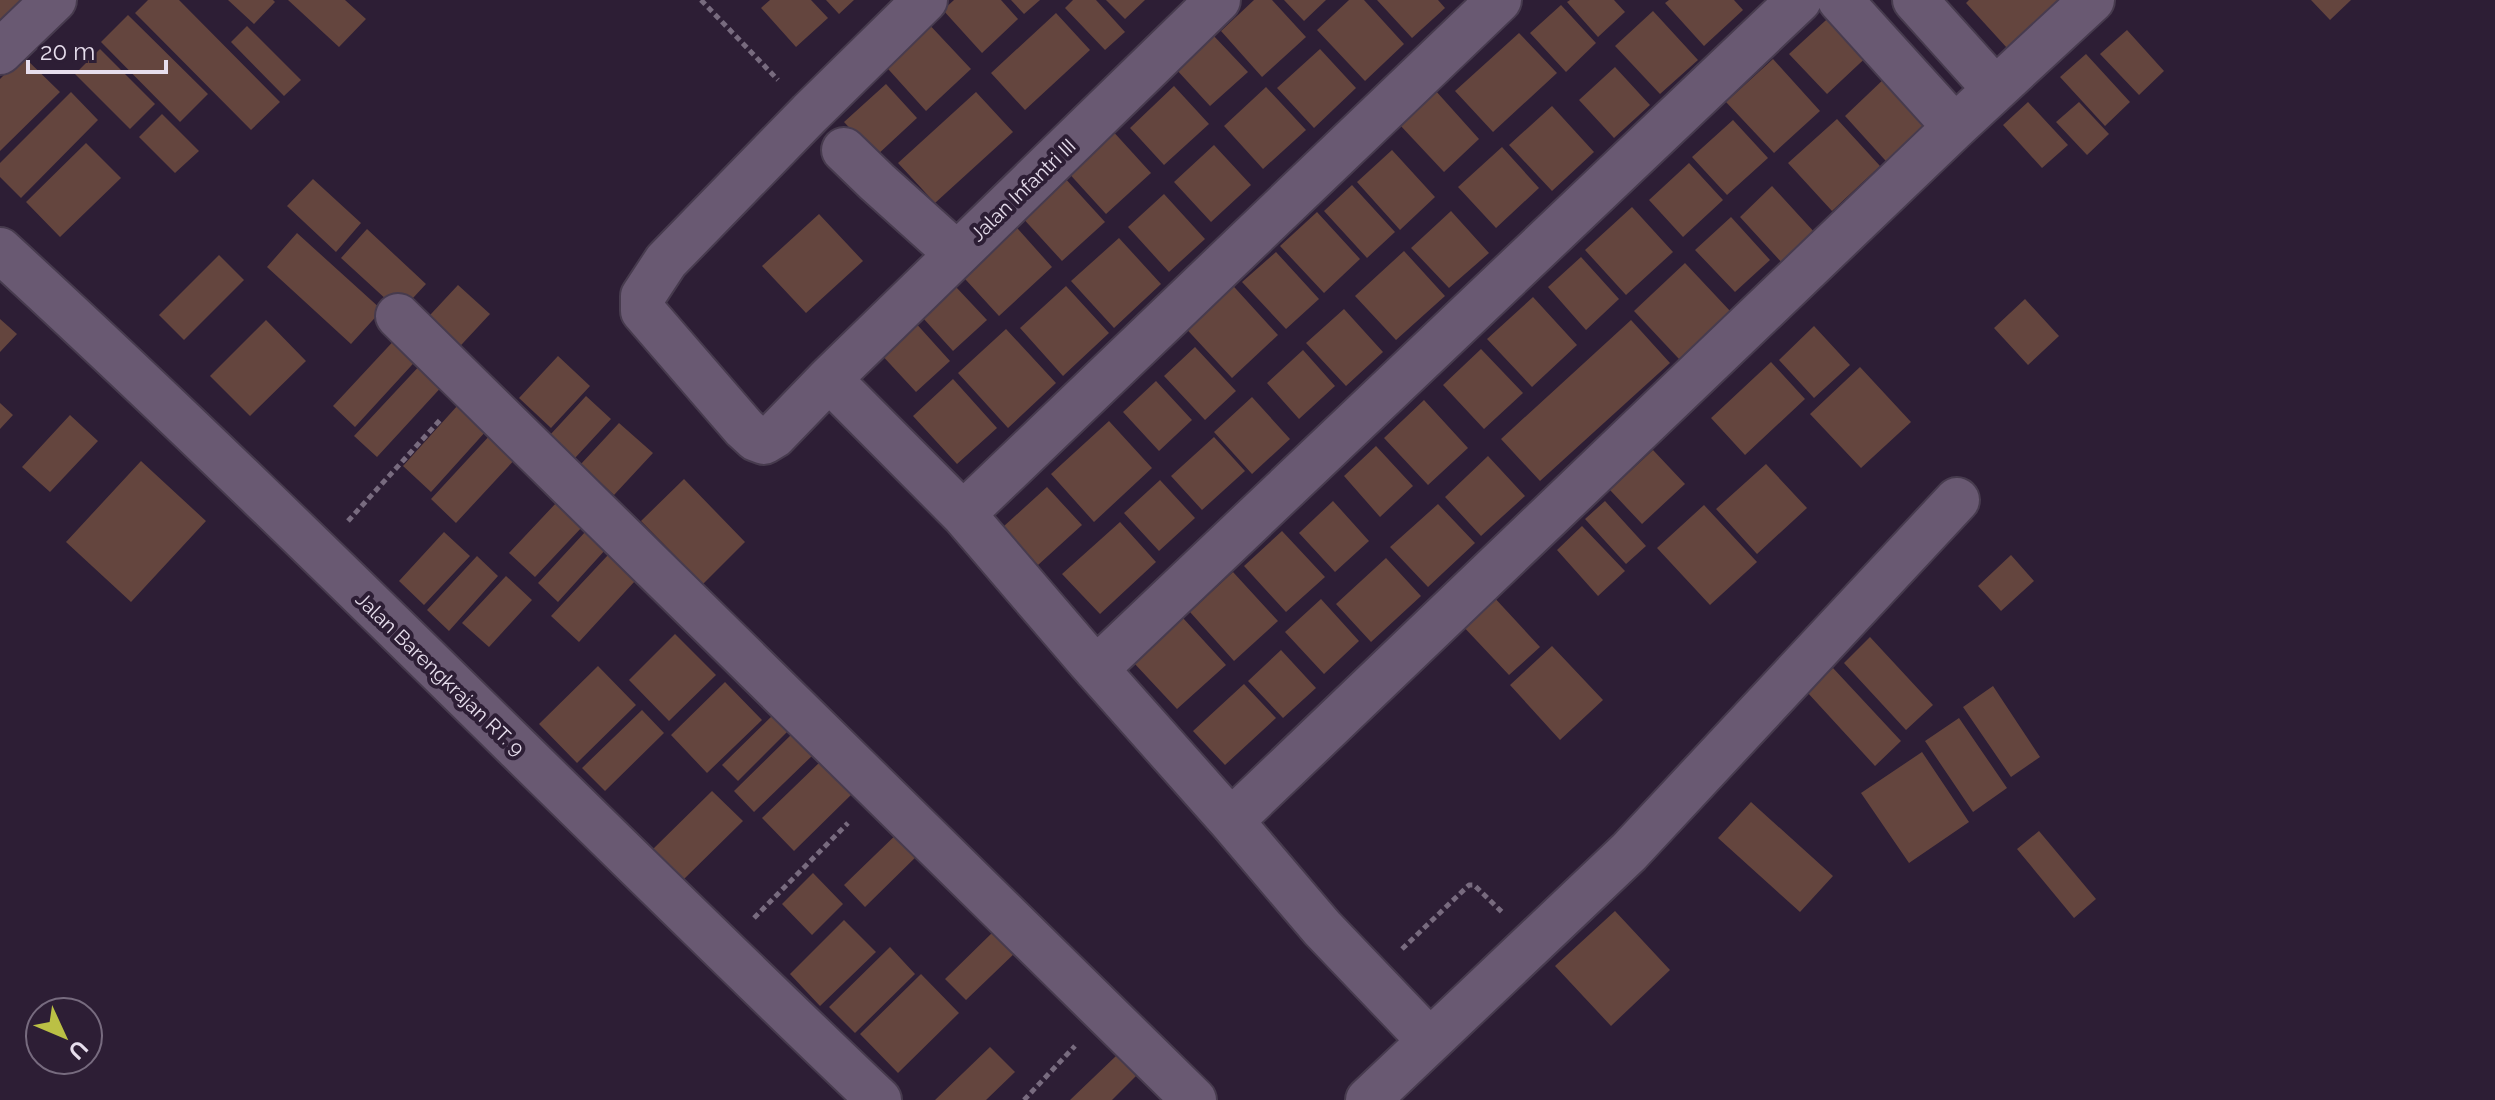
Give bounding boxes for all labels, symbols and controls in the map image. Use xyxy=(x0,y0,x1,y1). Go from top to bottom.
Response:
scale bar xyxy=(28,24,166,74)
text: 20 m xyxy=(40,37,95,66)
street label: Jalan Infantri III xyxy=(965,134,1081,246)
street label: Jalan Barengkrajan RT. 9 xyxy=(351,587,529,761)
north arrow xyxy=(24,996,104,1076)
text: U xyxy=(63,1035,93,1065)

